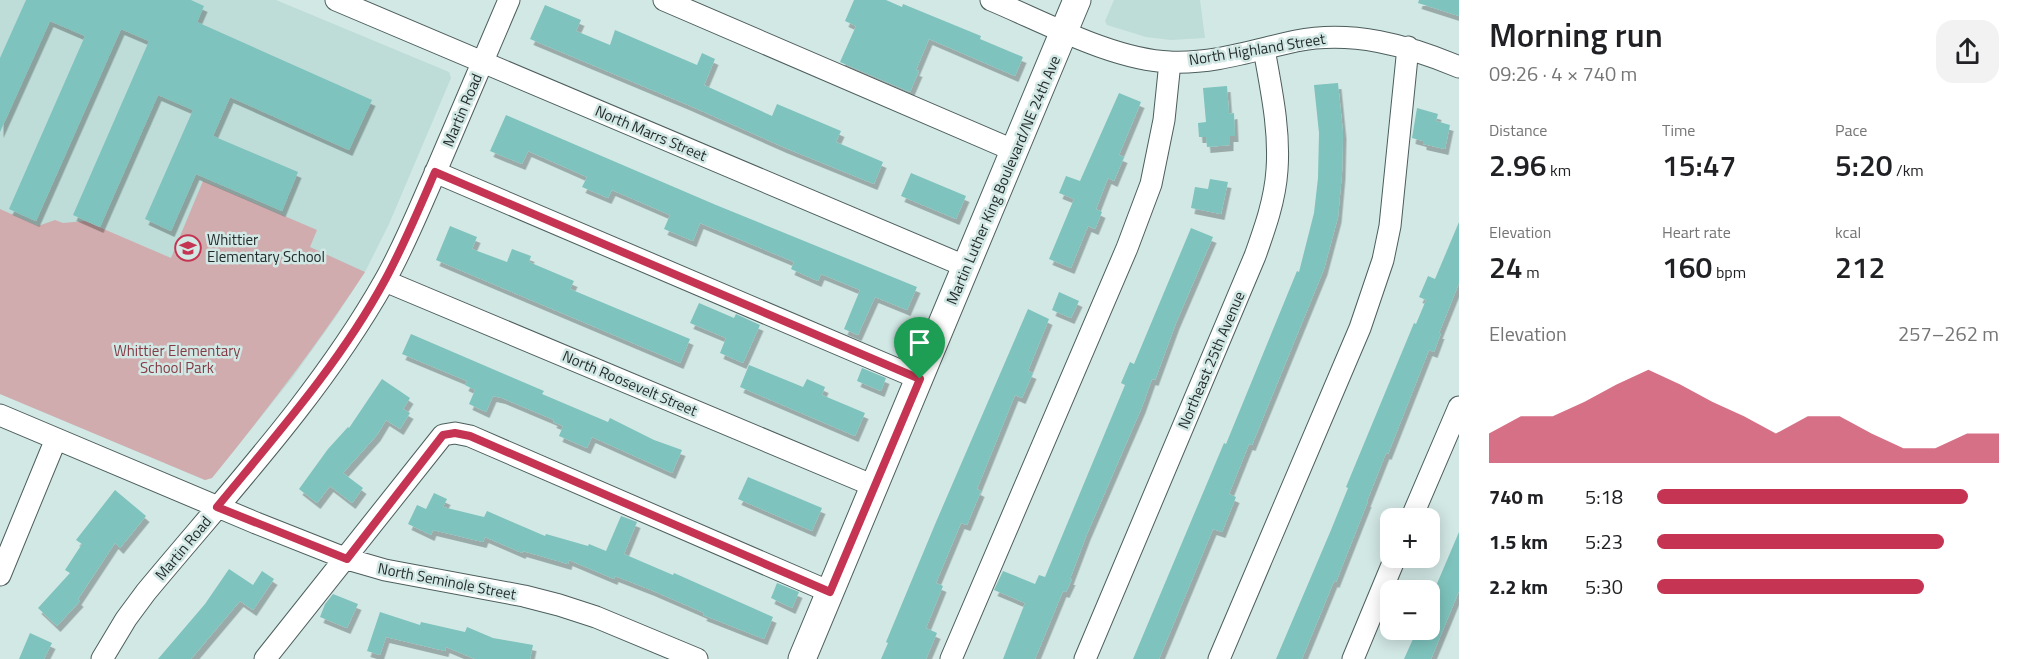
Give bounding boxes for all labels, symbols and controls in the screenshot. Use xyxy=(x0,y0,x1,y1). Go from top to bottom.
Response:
text: Morning run xyxy=(1489,10,1663,60)
button: share xyxy=(1936,20,1999,83)
street label: North Highland Street xyxy=(1187,27,1328,71)
street label: Martin Luther King Boulevard/NE 24th Ave xyxy=(940,52,1066,308)
text: 09:26 · 4 × 740 m xyxy=(1489,58,1637,89)
street label: Martin Road xyxy=(436,70,488,150)
street label: North Marrs Street xyxy=(592,99,711,167)
text: Distance xyxy=(1489,118,1547,142)
text: Time xyxy=(1662,118,1695,142)
text: Pace xyxy=(1835,118,1867,142)
text: 2.96 xyxy=(1489,142,1547,188)
text: 15:47 xyxy=(1662,142,1736,188)
text: 5:20 xyxy=(1835,142,1893,188)
text: km xyxy=(1547,158,1571,182)
text: /km xyxy=(1893,158,1924,182)
text: Elevation xyxy=(1489,220,1551,244)
text: Heart rate xyxy=(1662,220,1731,244)
text: kcal xyxy=(1835,220,1861,244)
place label: Whittier Elementary School xyxy=(207,228,325,268)
school or university icon: Whittier Elementary School xyxy=(173,233,203,263)
text: 24 xyxy=(1489,244,1523,290)
text: 160 xyxy=(1662,244,1712,290)
text: 212 xyxy=(1835,244,1885,290)
text: m xyxy=(1523,260,1540,284)
text: bpm xyxy=(1712,260,1746,284)
street label: Northeast 25th Avenue xyxy=(1172,288,1250,432)
pin xyxy=(894,317,945,379)
text: Elevation xyxy=(1489,318,1567,349)
text: 257–262 m xyxy=(1898,318,1999,349)
icon: arrive xyxy=(903,326,936,359)
park label: Whittier Elementary School Park xyxy=(113,339,241,379)
street label: North Roosevelt Street xyxy=(559,344,702,422)
text: 740 m xyxy=(1489,481,1544,512)
text: 5:18 xyxy=(1585,481,1623,512)
map controls xyxy=(1380,508,1440,640)
button: + xyxy=(1380,508,1440,568)
street label: Martin Road xyxy=(149,511,217,585)
text: 1.5 km xyxy=(1489,526,1548,557)
text: 5:23 xyxy=(1585,526,1623,557)
street label: North Seminole Street xyxy=(376,556,519,606)
text: 2.2 km xyxy=(1489,571,1548,602)
text: 5:30 xyxy=(1585,571,1623,602)
button: − xyxy=(1380,580,1440,640)

